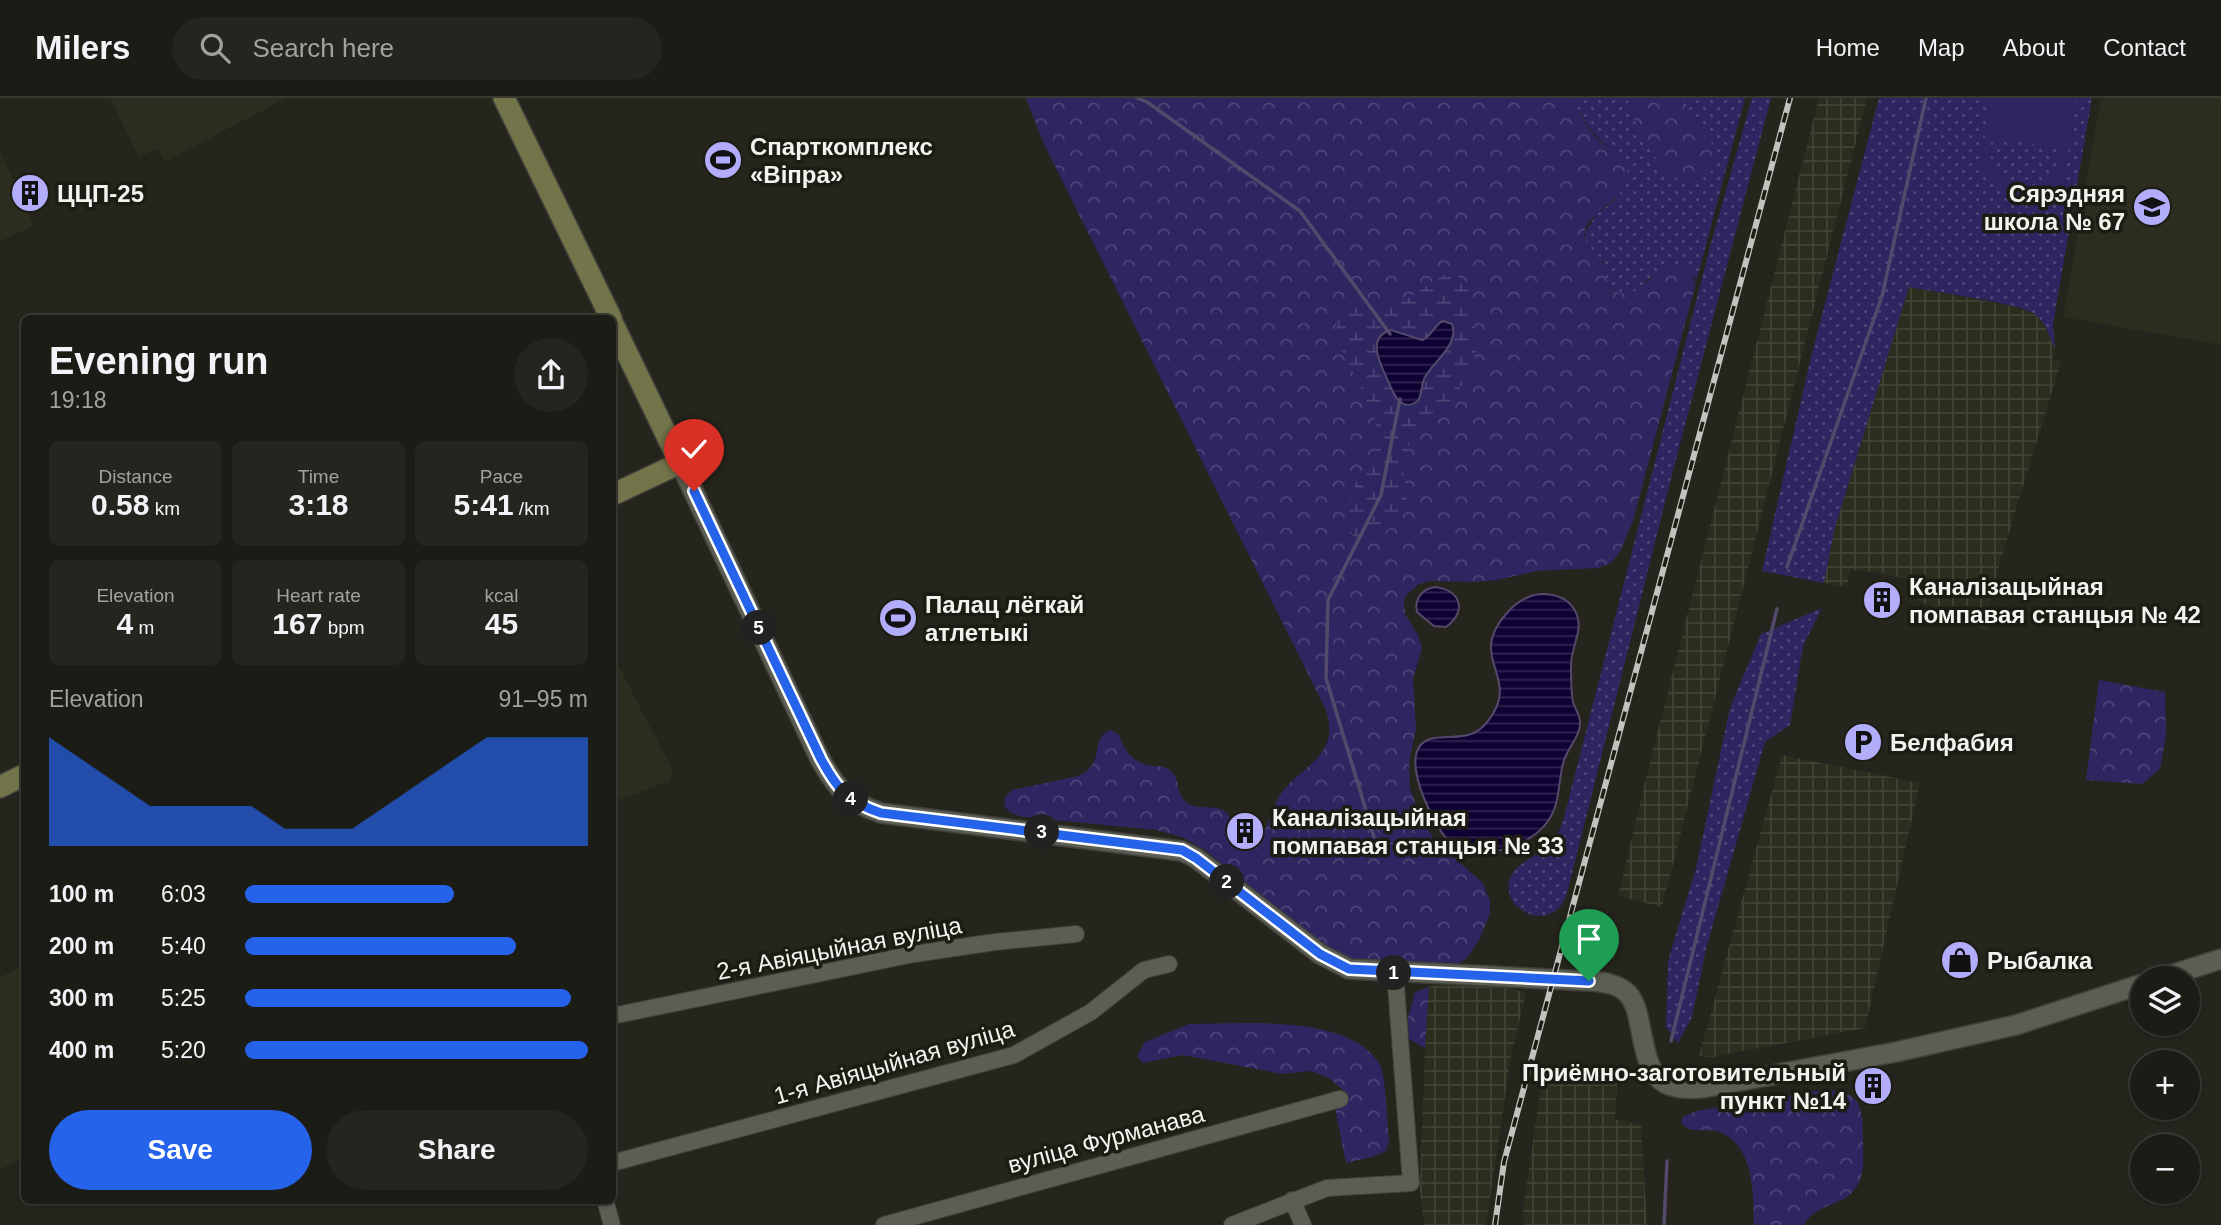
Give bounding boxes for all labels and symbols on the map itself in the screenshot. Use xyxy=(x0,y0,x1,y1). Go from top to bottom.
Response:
place label: Спарткомплекс «Віпра» xyxy=(750,133,933,188)
sports icon: Спарткомплекс «Віпра» xyxy=(702,139,744,181)
building icon: ЦЦП-25 xyxy=(9,172,51,214)
place label: ЦЦП-25 xyxy=(57,180,144,207)
place label: Сярэдняя школа № 67 xyxy=(1984,180,2125,235)
school or university icon: Сярэдняя школа № 67 xyxy=(2131,186,2173,228)
pin xyxy=(664,419,724,491)
place label: Каналізацыйная помпавая станцыя № 42 xyxy=(1909,573,2201,628)
building icon: Каналізацыйная помпавая станцыя № 42 xyxy=(1861,579,1903,621)
place label: Палац лёгкай атлетыкі xyxy=(925,591,1084,646)
sports icon: Палац лёгкай атлетыкі xyxy=(877,597,919,639)
pin: 5 xyxy=(742,610,776,646)
parking icon: Белфабия xyxy=(1842,721,1884,763)
place label: Белфабия xyxy=(1890,729,2014,756)
pin: 4 xyxy=(834,782,868,816)
place label: Каналізацыйная помпавая станцыя № 33 xyxy=(1272,804,1564,859)
building icon: Каналізацыйная помпавая станцыя № 33 xyxy=(1224,810,1266,852)
pin: 3 xyxy=(1024,814,1060,850)
pin: 2 xyxy=(1210,864,1244,900)
pin xyxy=(1559,909,1619,981)
street label: 2-я Авіяцыйная вуліца xyxy=(714,911,964,985)
shop icon: Рыбалка xyxy=(1939,939,1981,981)
place label: Рыбалка xyxy=(1987,947,2093,974)
pin: 1 xyxy=(1376,956,1412,990)
street label: 1-я Авіяцыйная вуліца xyxy=(771,1015,1018,1109)
place label: Приёмно-заготовительный пункт №14 xyxy=(1522,1059,1847,1114)
building icon: Приёмно-заготовительный пункт №14 xyxy=(1852,1065,1894,1107)
street label: вуліца Фурманава xyxy=(1005,1100,1208,1178)

